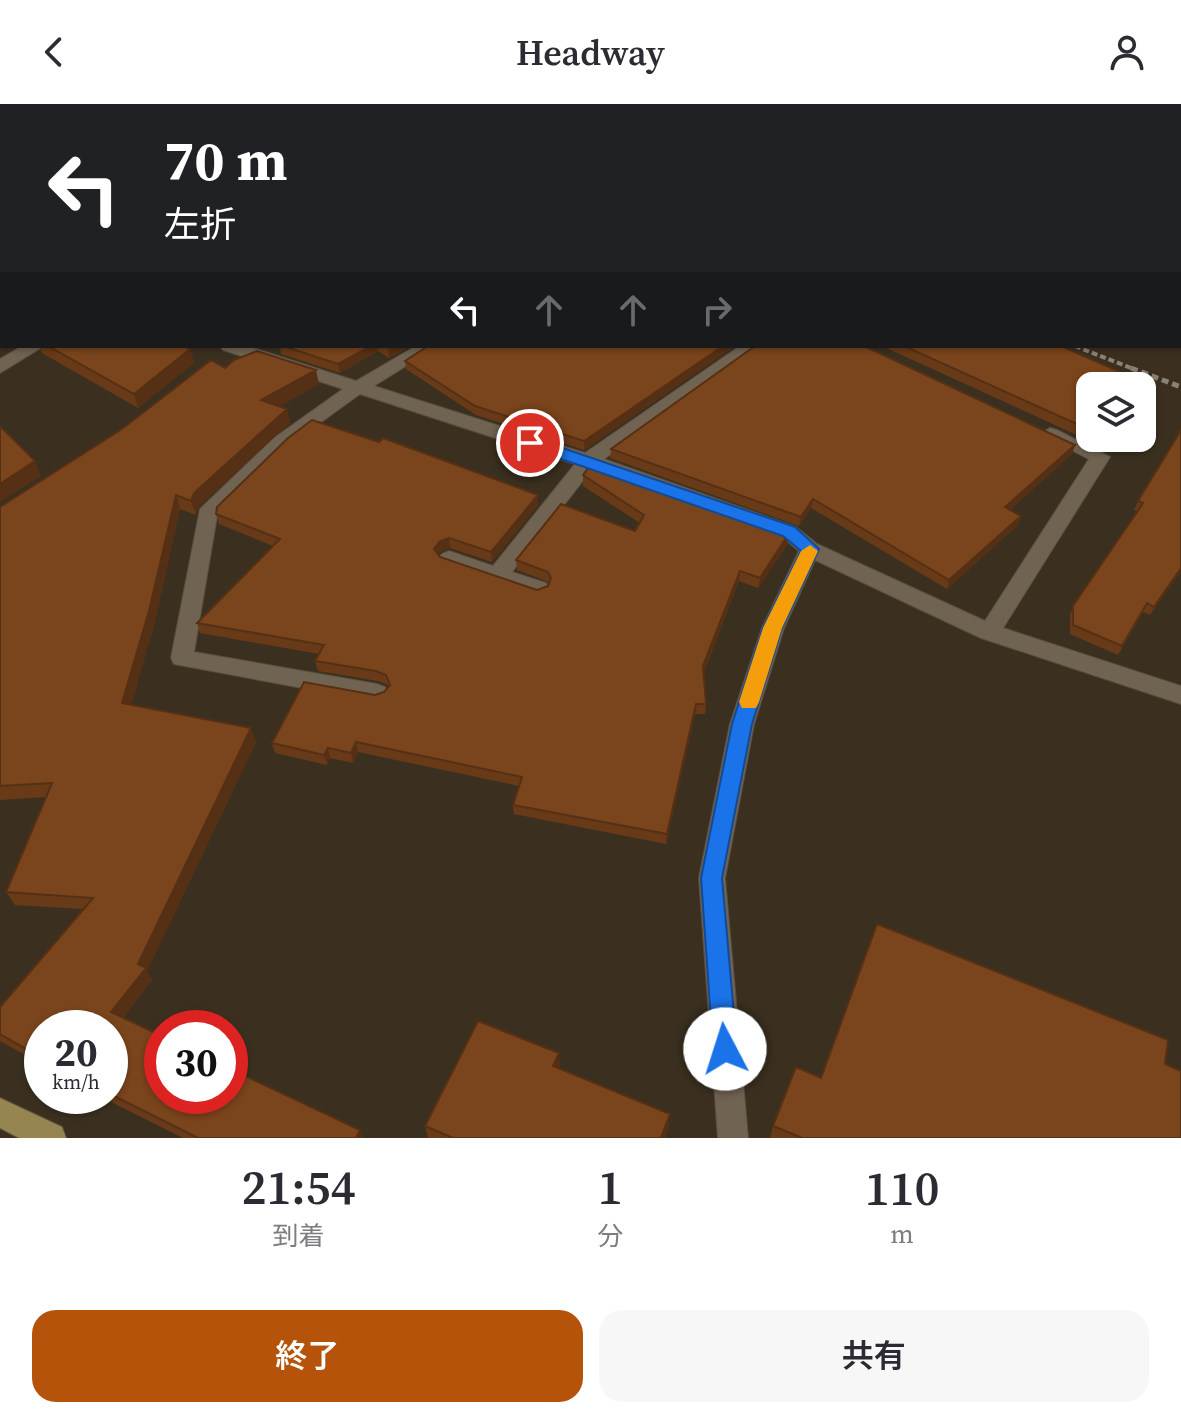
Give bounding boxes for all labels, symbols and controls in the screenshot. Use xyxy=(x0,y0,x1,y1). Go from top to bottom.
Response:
text: Headway xyxy=(516,28,665,77)
icon: back xyxy=(32,30,76,74)
icon: person xyxy=(1105,30,1149,74)
text: 70 m xyxy=(164,122,287,199)
icon: left xyxy=(32,136,136,240)
text: 左折 xyxy=(164,200,236,249)
icon: left xyxy=(443,288,487,332)
icon: ahead xyxy=(527,288,571,332)
icon: ahead xyxy=(611,288,655,332)
icon: right xyxy=(695,288,739,332)
map controls xyxy=(1076,372,1156,452)
button: layers xyxy=(1076,372,1156,452)
pin xyxy=(496,409,564,477)
icon: arrive xyxy=(508,421,552,465)
position arrow xyxy=(683,1007,767,1091)
speed limit sign: 30 xyxy=(144,1010,248,1114)
text: 20 xyxy=(54,1025,98,1079)
text: km/h xyxy=(52,1068,100,1096)
text: 21:54 xyxy=(241,1154,356,1220)
text: 1 xyxy=(598,1154,623,1220)
text: 110 xyxy=(865,1155,940,1221)
text: m xyxy=(890,1216,914,1252)
text: 到着 xyxy=(273,1218,325,1254)
text: 分 xyxy=(597,1218,623,1254)
button: 終了 xyxy=(32,1310,583,1402)
button: 共有 xyxy=(599,1310,1149,1402)

